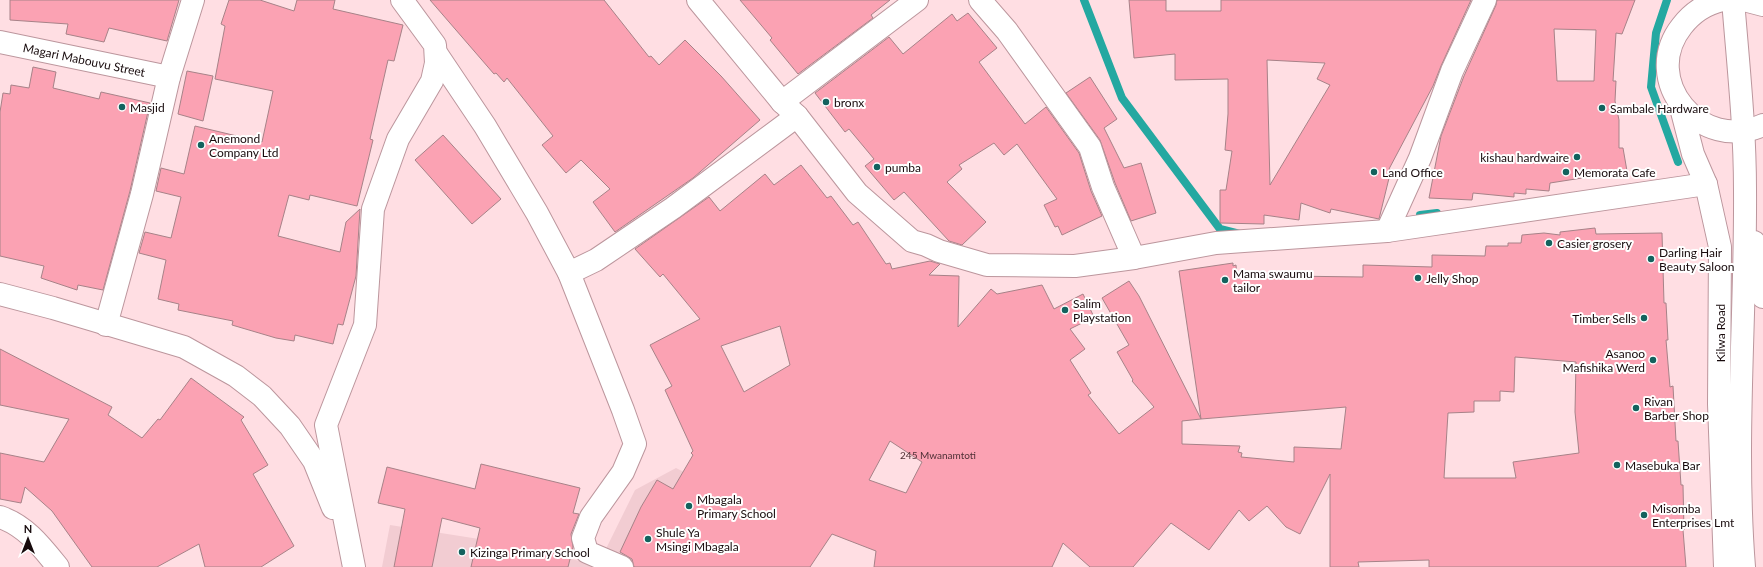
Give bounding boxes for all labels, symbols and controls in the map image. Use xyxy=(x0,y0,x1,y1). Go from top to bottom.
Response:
street label: Magari Mabouvu Street xyxy=(22,39,147,80)
place label: bronx xyxy=(834,95,864,110)
marker: bronx xyxy=(821,97,831,107)
place label: Masjid xyxy=(130,100,165,115)
place label: Sambale Hardware xyxy=(1610,101,1709,116)
marker: Masjid xyxy=(117,102,127,112)
marker: Sambale Hardware xyxy=(1597,103,1607,113)
place label: Anemond Company Ltd xyxy=(209,131,278,160)
marker: Anemond Company Ltd xyxy=(196,140,206,150)
place label: kishau hardwaire xyxy=(1480,150,1569,165)
marker: kishau hardwaire xyxy=(1572,152,1582,162)
place label: pumba xyxy=(885,160,921,175)
marker: pumba xyxy=(872,162,882,172)
place label: Land Office xyxy=(1382,165,1443,180)
place label: Memorata Cafe xyxy=(1574,165,1656,180)
marker: Land Office xyxy=(1369,167,1379,177)
marker: Memorata Cafe xyxy=(1561,167,1571,177)
place label: Casier grosery xyxy=(1557,236,1633,251)
marker: Casier grosery xyxy=(1544,238,1554,248)
place label: Darling Hair Beauty Saloon xyxy=(1659,245,1734,274)
marker: Darling Hair Beauty Saloon xyxy=(1646,254,1656,264)
place label: Mama swaumu tailor xyxy=(1233,266,1313,295)
place label: Jelly Shop xyxy=(1426,271,1479,286)
marker: Jelly Shop xyxy=(1413,273,1423,283)
marker: Mama swaumu tailor xyxy=(1220,275,1230,285)
place label: Salim Playstation xyxy=(1073,296,1131,325)
street label: Kilwa Road xyxy=(1713,304,1728,362)
marker: Salim Playstation xyxy=(1060,305,1070,315)
place label: Timber Sells xyxy=(1572,311,1636,326)
marker: Timber Sells xyxy=(1639,313,1649,323)
place label: Asanoo Mafishika Werd xyxy=(1563,346,1645,375)
marker: Asanoo Mafishika Werd xyxy=(1648,355,1658,365)
place label: Rivan Barber Shop xyxy=(1644,394,1709,423)
marker: Rivan Barber Shop xyxy=(1631,403,1641,413)
house number: 245 Mwanamtoti xyxy=(900,449,976,461)
place label: Masebuka Bar xyxy=(1625,458,1701,473)
marker: Masebuka Bar xyxy=(1612,460,1622,470)
place label: Mbagala Primary School xyxy=(697,492,776,521)
marker: Mbagala Primary School xyxy=(684,501,694,511)
place label: Misomba Enterprises Lmt xyxy=(1652,501,1735,530)
marker: Misomba Enterprises Lmt xyxy=(1639,510,1649,520)
north arrow xyxy=(8,519,48,559)
text: N xyxy=(24,522,32,535)
place label: Shule Ya Msingi Mbagala xyxy=(656,525,739,554)
marker: Shule Ya Msingi Mbagala xyxy=(643,534,653,544)
place label: Kizinga Primary School xyxy=(470,545,590,560)
marker: Kizinga Primary School xyxy=(457,547,467,557)

